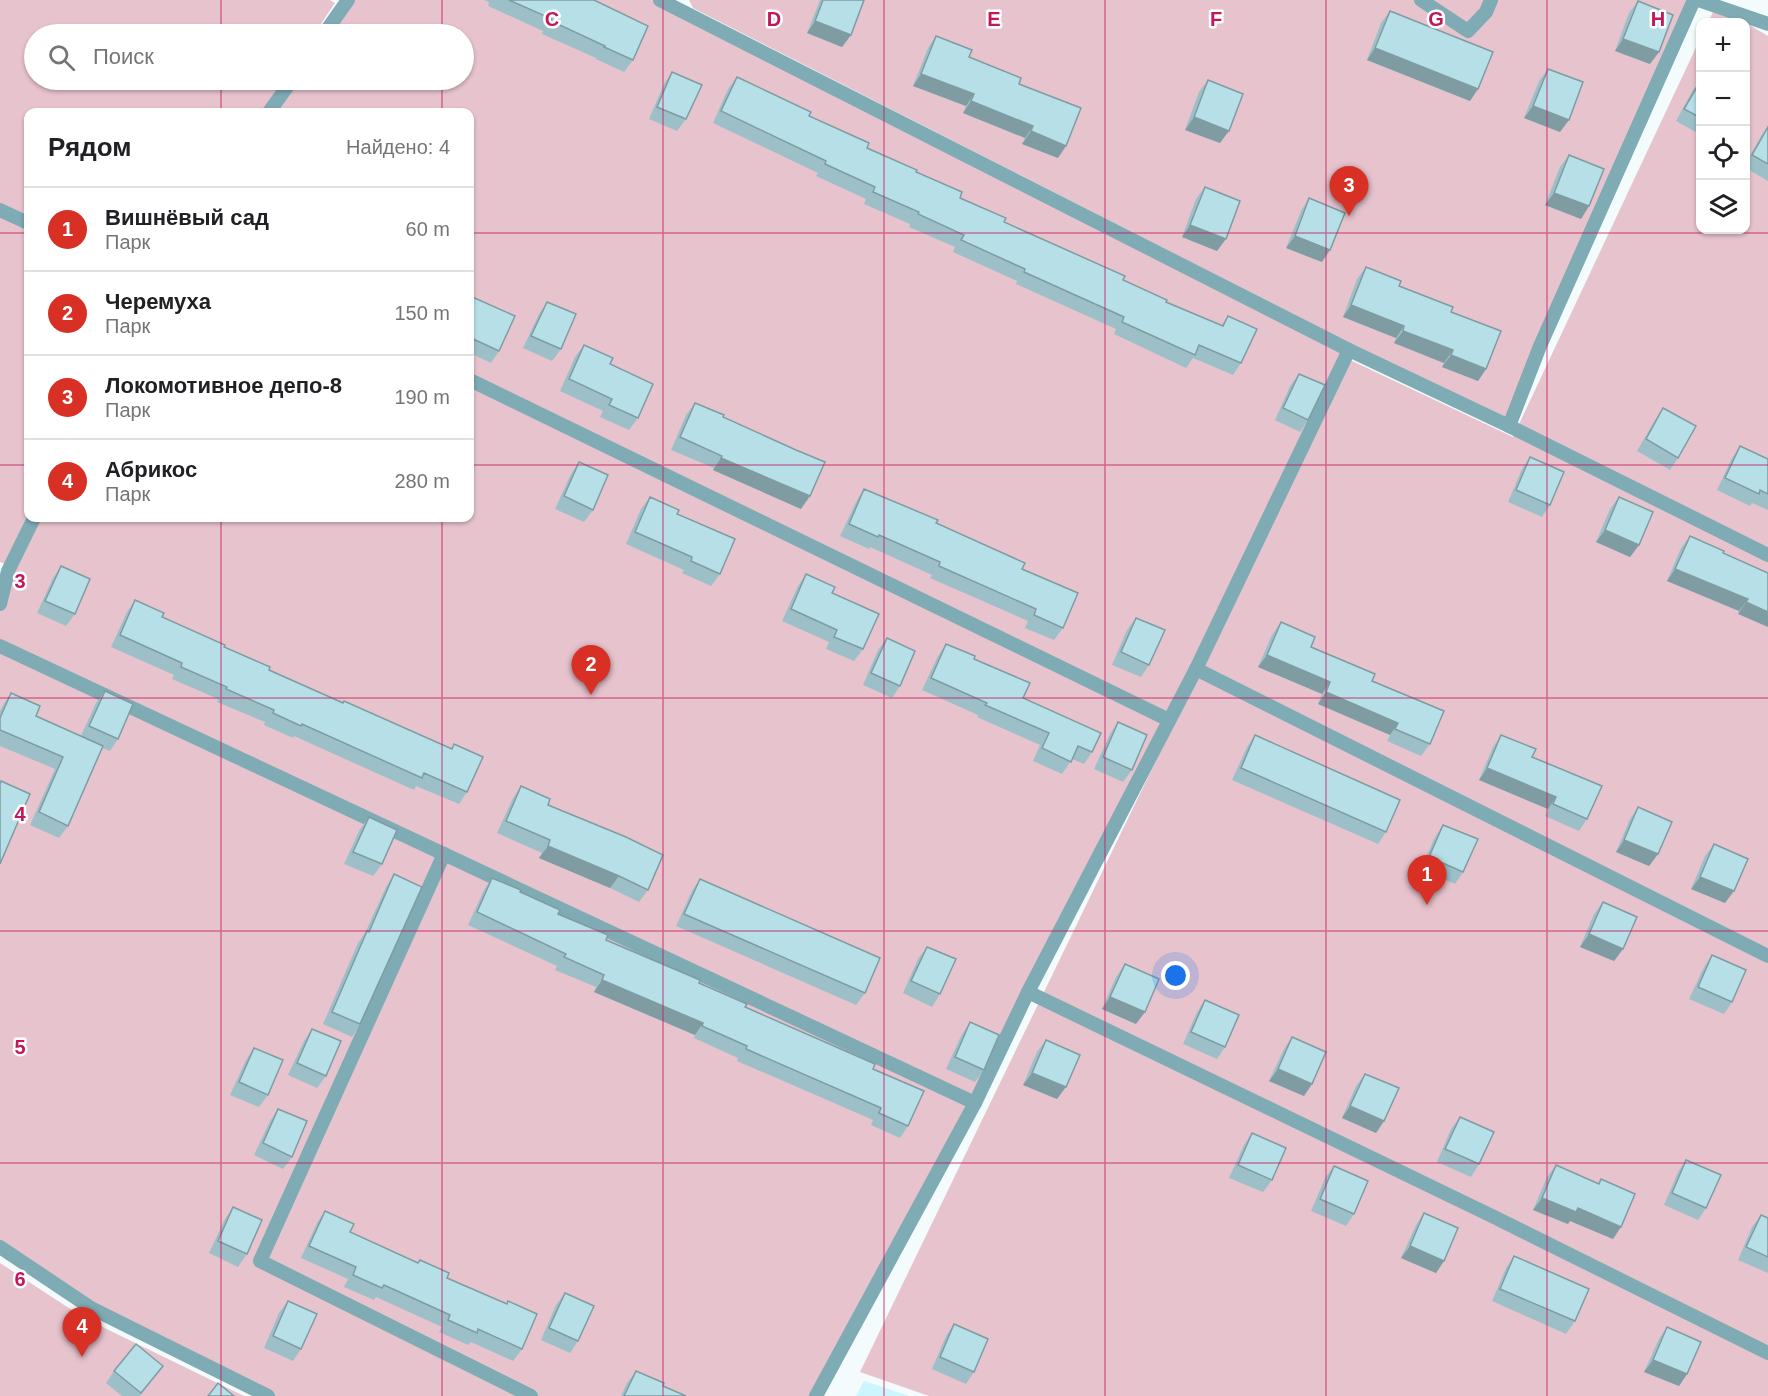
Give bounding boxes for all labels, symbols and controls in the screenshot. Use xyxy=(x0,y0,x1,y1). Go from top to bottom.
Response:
text: C xyxy=(545,8,559,30)
text: D xyxy=(767,8,781,30)
text: E xyxy=(987,8,1001,30)
text: F xyxy=(1210,8,1222,30)
text: G xyxy=(1428,8,1444,30)
text: H xyxy=(1651,8,1665,30)
map controls xyxy=(1696,18,1750,234)
button: + xyxy=(1696,18,1750,72)
search box xyxy=(24,24,474,90)
icon: search xyxy=(45,41,78,74)
text: Поиск xyxy=(93,44,154,69)
button: − xyxy=(1696,72,1750,126)
button: locate xyxy=(1696,126,1750,180)
text: Рядом xyxy=(48,132,131,162)
text: Найдено: 4 xyxy=(346,136,450,158)
pin: 3 xyxy=(1330,166,1368,216)
button: layers xyxy=(1696,180,1750,234)
text: Вишнёвый сад xyxy=(105,205,269,230)
text: 1 xyxy=(62,218,73,240)
text: 60 m xyxy=(406,218,450,240)
text: Парк xyxy=(105,231,150,253)
text: Черемуха xyxy=(105,289,211,314)
text: 2 xyxy=(62,302,73,324)
text: 150 m xyxy=(394,302,450,324)
text: Парк xyxy=(105,315,150,337)
text: Локомотивное депо-8 xyxy=(105,373,342,398)
text: 3 xyxy=(62,386,73,408)
text: 190 m xyxy=(394,386,450,408)
text: Парк xyxy=(105,399,150,421)
text: Абрикос xyxy=(105,457,197,482)
text: 4 xyxy=(62,470,73,492)
text: 280 m xyxy=(394,470,450,492)
text: Парк xyxy=(105,483,150,505)
text: 3 xyxy=(14,570,26,592)
pin: 2 xyxy=(572,646,610,695)
text: 4 xyxy=(14,803,26,825)
pin: 1 xyxy=(1408,856,1446,905)
your location xyxy=(1161,961,1190,990)
text: 5 xyxy=(14,1036,26,1058)
text: 6 xyxy=(14,1268,26,1290)
pin: 4 xyxy=(62,1308,101,1357)

